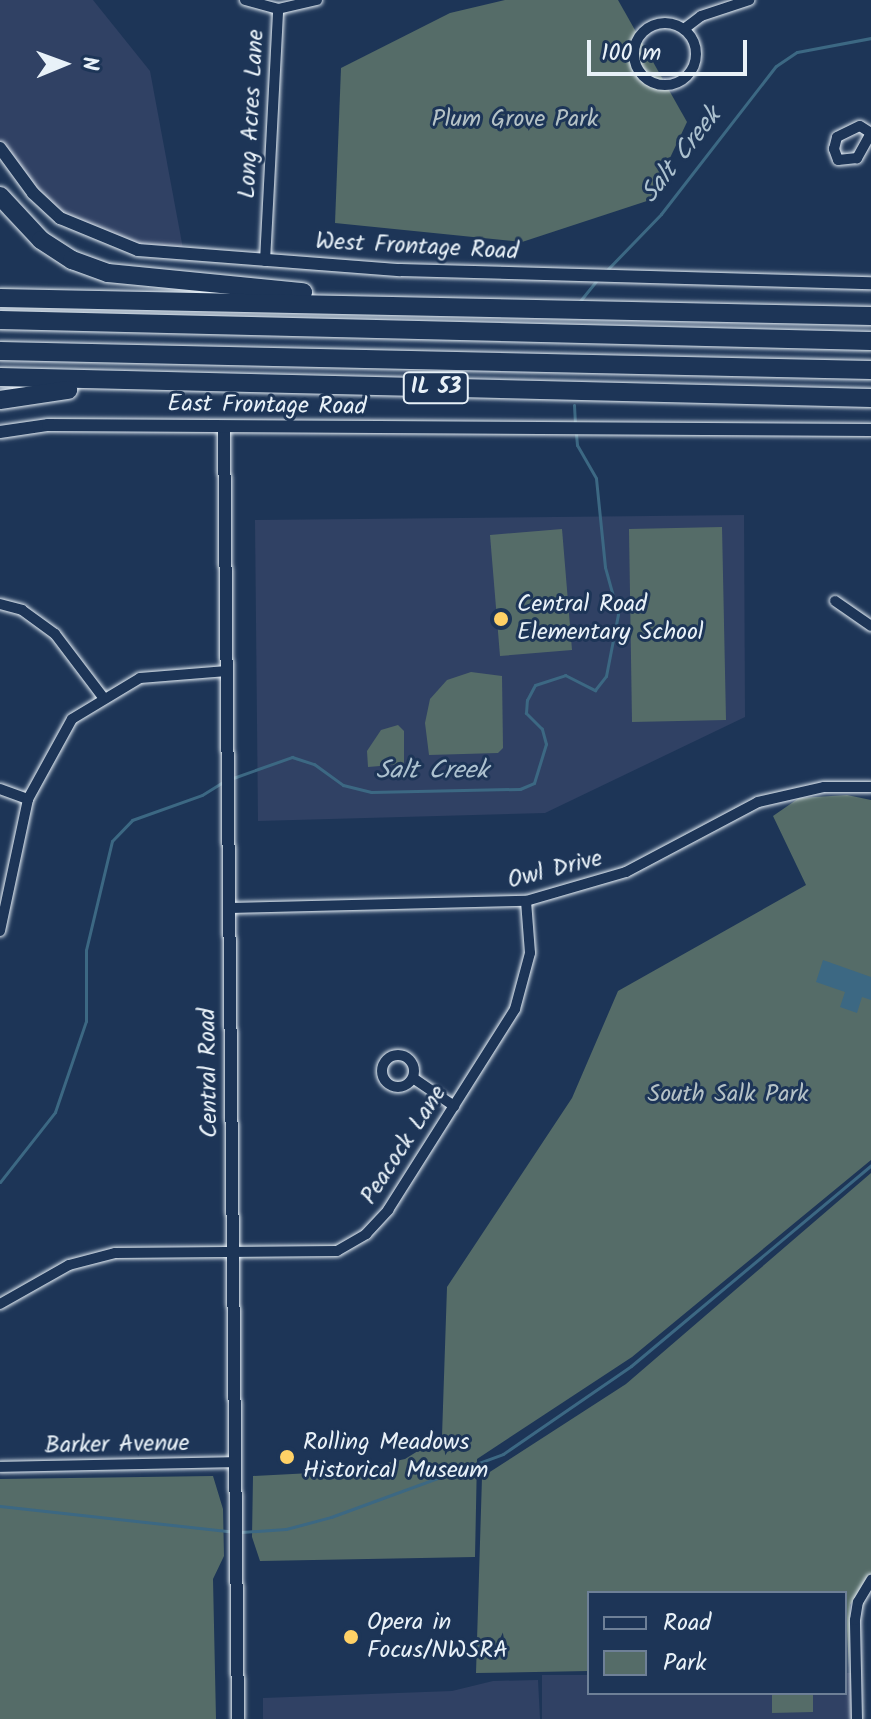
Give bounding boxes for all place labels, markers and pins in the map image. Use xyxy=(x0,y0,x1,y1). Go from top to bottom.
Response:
place label: Central Road Elementary School xyxy=(517,591,704,647)
marker: Central Road Elementary School xyxy=(492,610,510,628)
place label: Rolling Meadows Historical Museum xyxy=(303,1429,488,1485)
marker: Rolling Meadows Historical Museum xyxy=(278,1448,296,1466)
place label: Opera in Focus/NWSRA xyxy=(367,1609,508,1665)
marker: Opera in Focus/NWSRA xyxy=(342,1628,360,1646)

